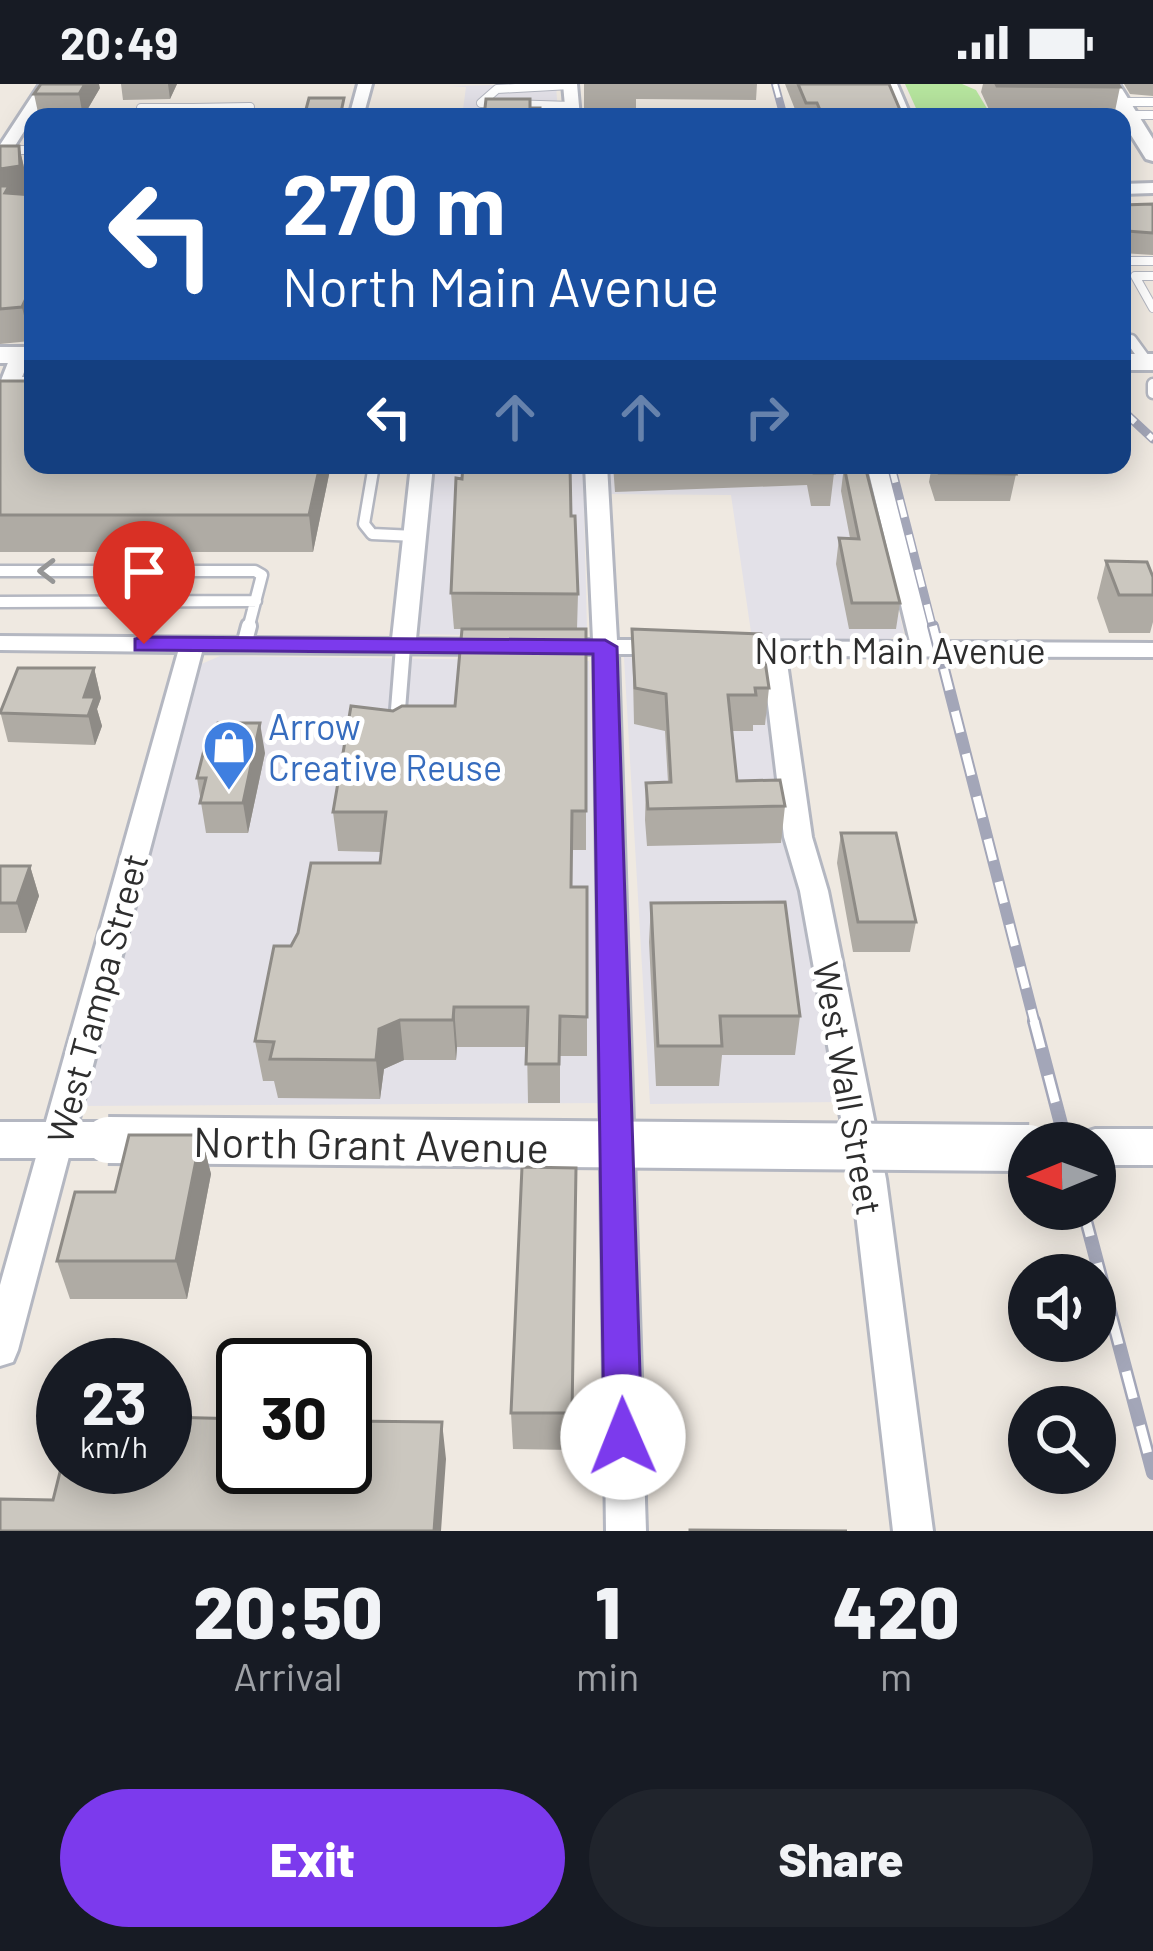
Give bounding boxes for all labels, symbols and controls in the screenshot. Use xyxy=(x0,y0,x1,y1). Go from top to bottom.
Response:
text: 20:49 xyxy=(60,15,178,69)
text: 270 m xyxy=(282,151,506,252)
icon: left xyxy=(84,156,240,312)
text: North Main Avenue xyxy=(282,253,719,318)
icon: left xyxy=(356,384,422,450)
icon: ahead xyxy=(482,384,548,450)
icon: ahead xyxy=(608,384,674,450)
icon: right xyxy=(734,384,800,450)
pin xyxy=(93,521,195,644)
icon: arrive xyxy=(111,539,177,605)
one-way arrow xyxy=(37,558,55,584)
street label: North Main Avenue xyxy=(754,628,1046,671)
place label: Arrow Creative Reuse xyxy=(268,704,502,788)
shop icon: Arrow Creative Reuse xyxy=(201,718,257,792)
street label: West Tampa Street xyxy=(37,848,155,1148)
street label: West Wall Street xyxy=(806,958,892,1218)
street label: North Grant Avenue xyxy=(193,1115,549,1171)
north arrow xyxy=(1008,1122,1116,1230)
map controls xyxy=(1008,1122,1116,1494)
button: sound xyxy=(1008,1254,1116,1362)
speed limit sign: 30 xyxy=(216,1338,372,1494)
text: 23 xyxy=(81,1365,147,1437)
position arrow xyxy=(560,1374,686,1500)
button: search xyxy=(1008,1386,1116,1494)
text: km/h xyxy=(80,1428,148,1464)
text: 20:50 xyxy=(193,1567,383,1653)
text: 1 xyxy=(595,1567,620,1653)
text: 420 xyxy=(833,1567,960,1653)
text: Arrival xyxy=(234,1652,343,1699)
text: min xyxy=(576,1652,639,1699)
text: m xyxy=(880,1652,912,1699)
button: Exit xyxy=(60,1789,565,1927)
button: Share xyxy=(589,1789,1093,1927)

